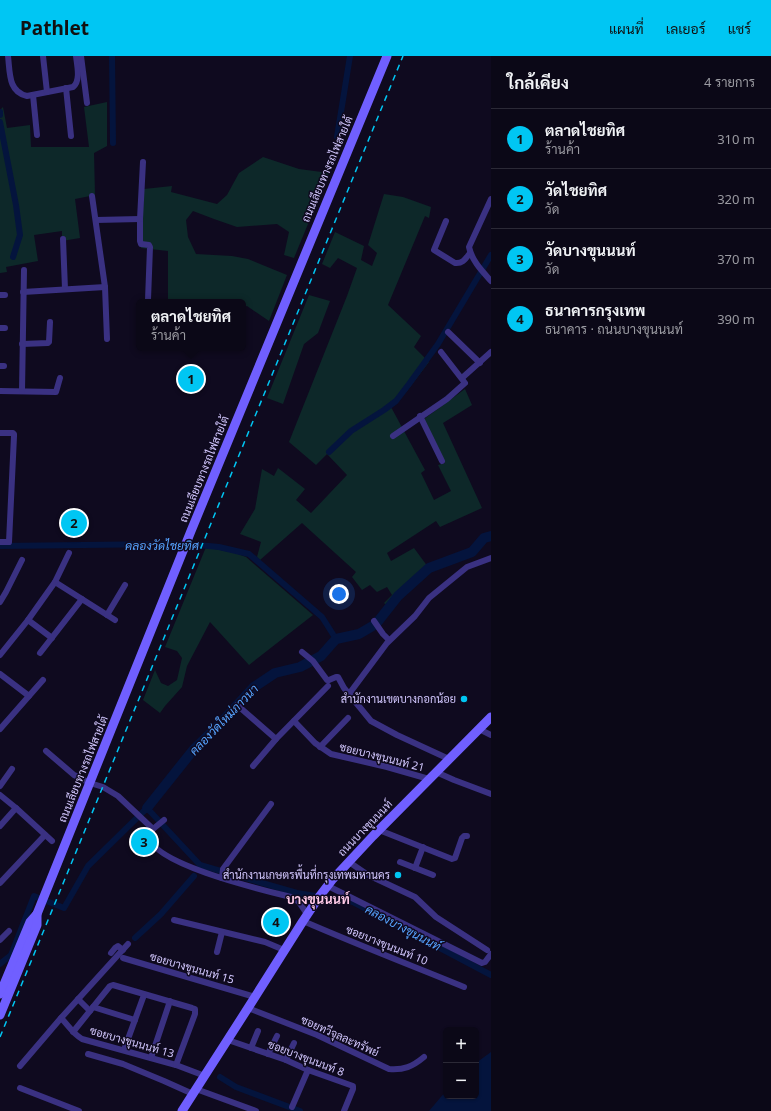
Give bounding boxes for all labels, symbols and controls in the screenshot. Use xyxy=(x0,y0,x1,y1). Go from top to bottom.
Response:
text: Pathlet xyxy=(20,15,89,41)
text: แผนที่ xyxy=(609,19,644,38)
text: เลเยอร์ xyxy=(666,19,706,38)
text: แชร์ xyxy=(728,19,751,38)
text: ใกล้เคียง xyxy=(507,71,569,94)
text: 4 รายการ xyxy=(704,73,755,91)
street label: ถนนเลียบทางรถไฟสายใต้ xyxy=(297,113,356,224)
text: ตลาดไชยทิศ xyxy=(545,120,625,140)
text: 1 xyxy=(516,130,524,148)
text: 310 m xyxy=(717,130,755,148)
text: ร้านค้า xyxy=(545,140,580,158)
text: วัดไชยทิศ xyxy=(545,180,607,200)
text: 2 xyxy=(516,190,524,208)
text: 320 m xyxy=(717,190,755,208)
text: วัด xyxy=(545,200,559,218)
text: วัดบางขุนนนท์ xyxy=(545,240,636,260)
text: 3 xyxy=(516,250,524,268)
text: 370 m xyxy=(717,250,755,268)
text: วัด xyxy=(545,260,559,278)
popup xyxy=(136,299,246,351)
text: ธนาคารกรุงเทพ xyxy=(545,300,645,320)
text: ตลาดไชยทิศ xyxy=(151,306,231,326)
text: 4 xyxy=(516,310,524,328)
text: 390 m xyxy=(717,310,755,328)
text: ธนาคาร · ถนนบางขุนนนท์ xyxy=(545,320,683,338)
text: ร้านค้า xyxy=(151,326,186,344)
pin: 1 xyxy=(178,364,204,394)
street label: ถนนเลียบทางรถไฟสายใต้ xyxy=(175,412,232,524)
pin: 2 xyxy=(61,508,87,538)
water label: คลองวัดไชยทิศ xyxy=(125,537,200,554)
your location xyxy=(329,584,349,604)
water label: คลองวัดใหม่ภาวนา xyxy=(185,680,262,759)
place label: สำนักงานเขตบางกอกน้อย xyxy=(341,691,456,706)
marker: สำนักงานเขตบางกอกน้อย xyxy=(459,694,469,704)
street label: ถนนเลียบทางรถไฟสายใต้ xyxy=(54,712,111,824)
street label: ซอยบางขุนนนท์ 21 xyxy=(338,739,426,776)
street label: ถนนบางขุนนนท์ xyxy=(334,796,397,860)
pin: 3 xyxy=(131,827,157,857)
place label: สำนักงานเกษตรพื้นที่กรุงเทพมหานคร xyxy=(223,864,390,884)
marker: สำนักงานเกษตรพื้นที่กรุงเทพมหานคร xyxy=(393,870,403,880)
district label: บางขุนนนท์ xyxy=(286,890,351,910)
water label: คลองบางขุนนนท์ xyxy=(362,900,446,956)
pin: 4 xyxy=(263,907,289,937)
street label: ซอยบางขุนนนท์ 10 xyxy=(343,921,430,970)
street label: ซอยบางขุนนนท์ 15 xyxy=(148,948,236,989)
street label: ซอยทวีจุลละทรัพย์ xyxy=(298,1012,382,1061)
street label: ซอยบางขุนนนท์ 13 xyxy=(88,1022,176,1063)
map controls xyxy=(443,1027,479,1099)
button: + xyxy=(443,1027,479,1063)
street label: ซอยบางขุนนนท์ 8 xyxy=(265,1036,347,1081)
button: − xyxy=(443,1063,479,1099)

